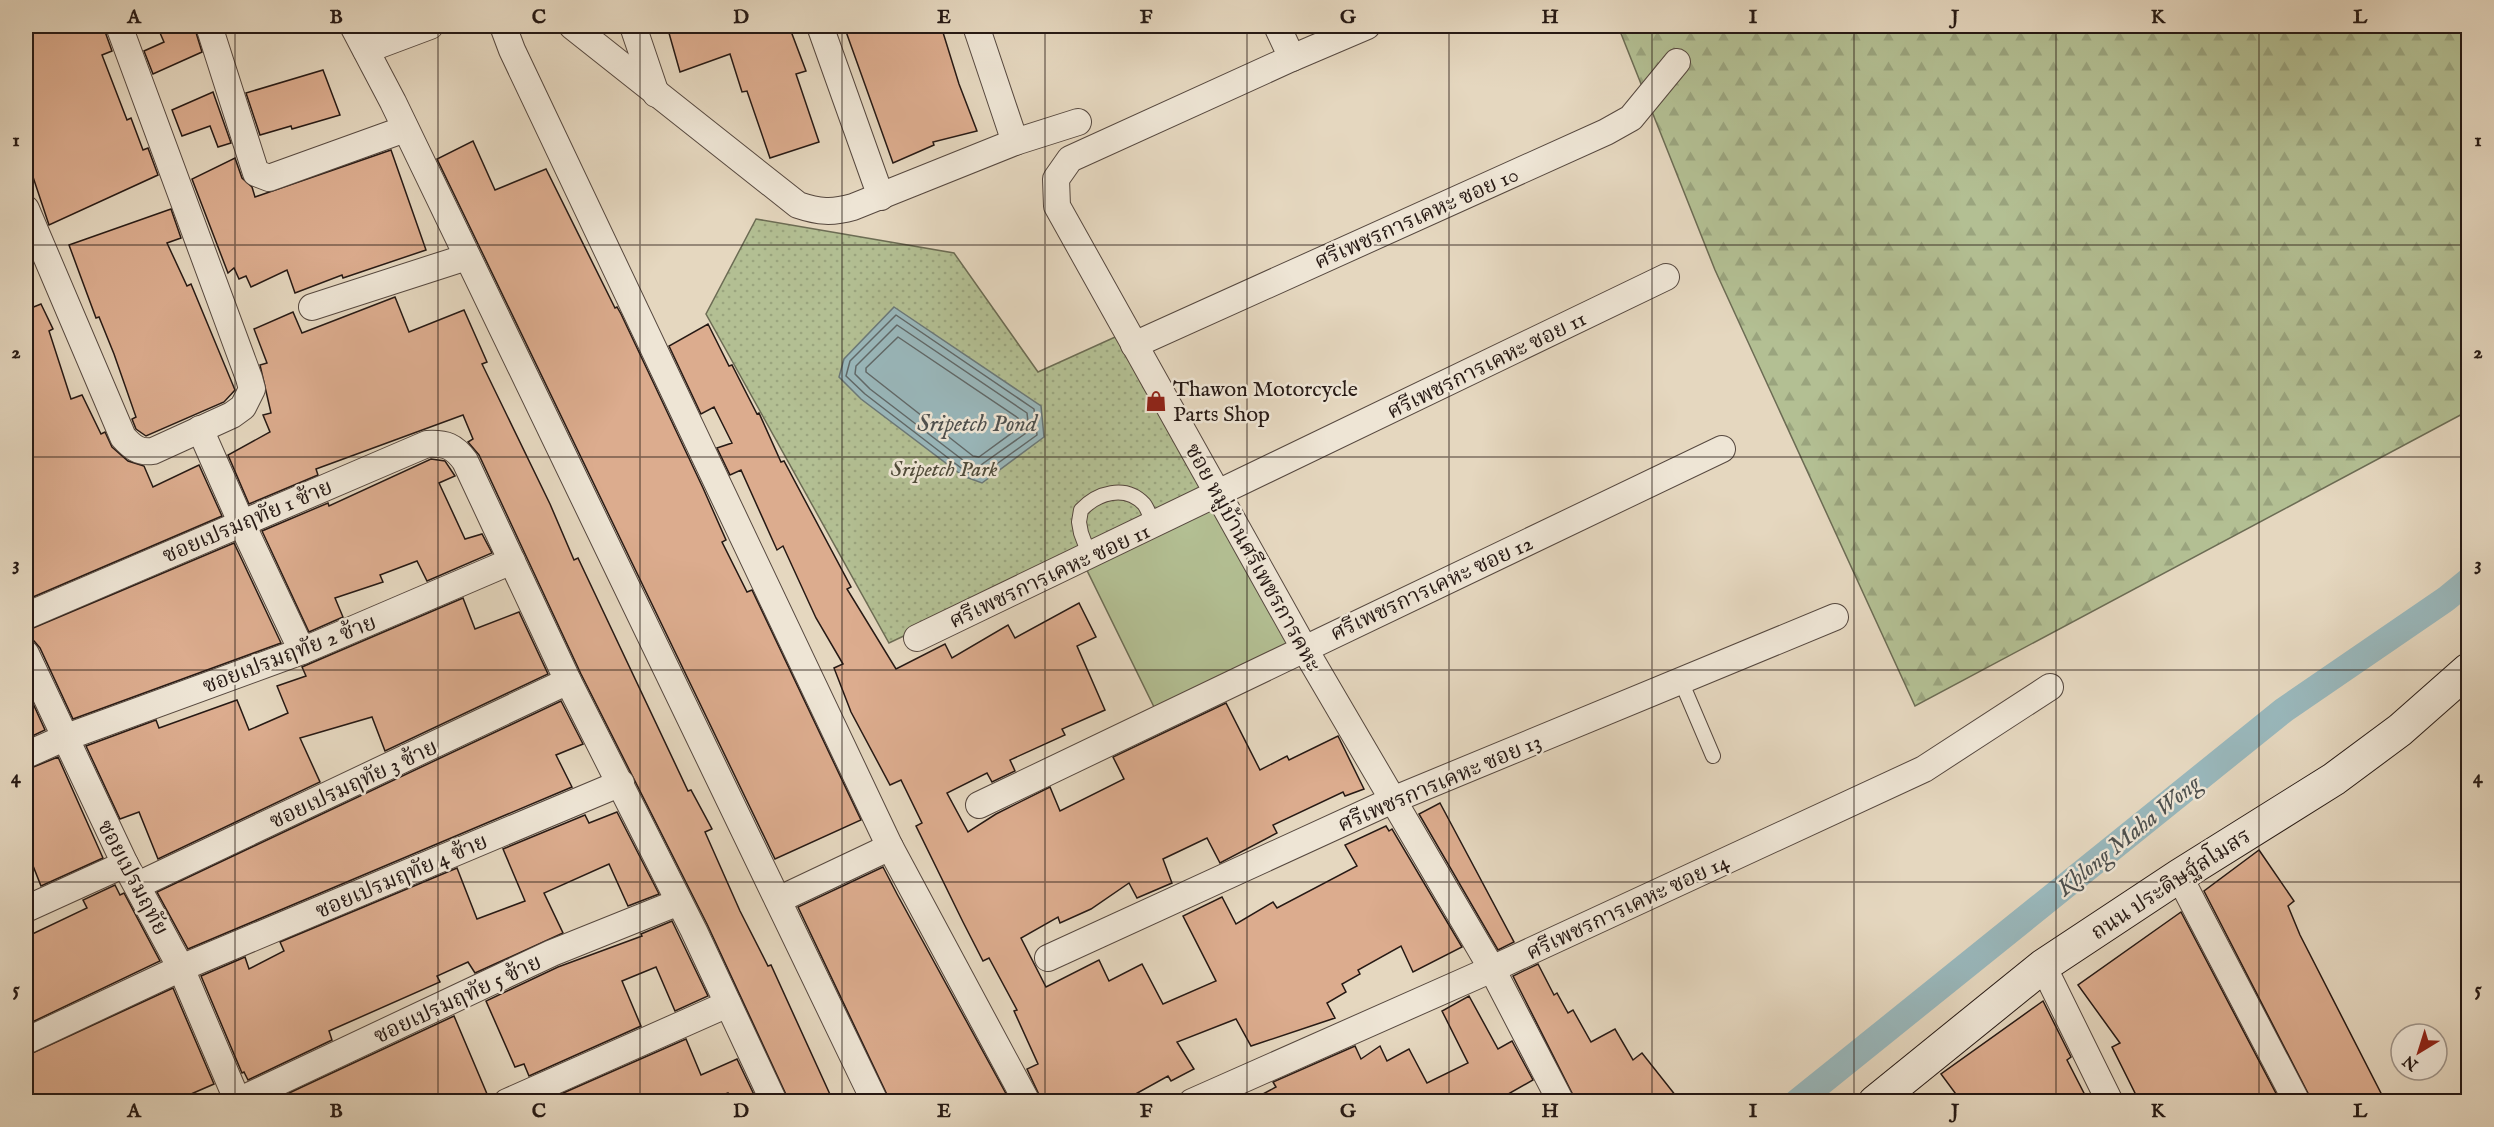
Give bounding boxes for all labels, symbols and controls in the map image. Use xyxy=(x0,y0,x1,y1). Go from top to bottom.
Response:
text: A xyxy=(126,5,142,30)
text: B xyxy=(329,5,343,30)
text: C xyxy=(532,5,546,30)
text: D xyxy=(733,5,749,30)
text: E xyxy=(937,5,951,30)
text: F xyxy=(1140,5,1153,30)
text: G xyxy=(1340,5,1357,30)
text: H xyxy=(1541,5,1559,30)
text: I xyxy=(1749,5,1758,30)
text: J xyxy=(1948,5,1960,30)
text: K xyxy=(2151,5,2167,30)
text: L xyxy=(2353,5,2368,30)
text: 1 xyxy=(12,128,20,153)
text: 1 xyxy=(2474,128,2482,153)
street label: ศรีเพชรการเคหะ ซอย 10 xyxy=(1310,161,1523,277)
street label: ศรีเพชรการเคหะ ซอย 11 xyxy=(1383,305,1591,426)
text: 2 xyxy=(11,340,21,365)
text: 2 xyxy=(2473,340,2483,365)
place label: Thawon Motorcycle Parts Shop xyxy=(1173,376,1358,429)
shop icon: Thawon Motorcycle Parts Shop xyxy=(1144,389,1168,413)
water label: Sripetch Pond xyxy=(917,409,1039,440)
street label: ซอย หมู่บ้านศรีเพชรการคหะ xyxy=(1178,439,1327,677)
park label: Sripetch Park xyxy=(891,456,998,484)
street label: ซอยเปรมฤทัย 1 ซ้าย xyxy=(159,473,337,570)
street label: ศรีเพชรการเคหะ ซอย 11 xyxy=(945,518,1155,636)
street label: ศรีเพชรการเคหะ ซอย 12 xyxy=(1326,529,1538,648)
text: 3 xyxy=(12,552,20,577)
text: 3 xyxy=(2474,552,2482,577)
street label: ซอยเปรมฤทัย 2 ซ้าย xyxy=(199,609,381,701)
street label: ศรีเพชรการเคหะ ซอย 13 xyxy=(1334,728,1546,839)
street label: ซอยเปรมฤทัย 3 ซ้าย xyxy=(265,734,442,836)
text: 4 xyxy=(11,765,22,790)
text: 4 xyxy=(2473,765,2484,790)
water label: Khlong Maha Wong xyxy=(2050,768,2208,904)
street label: ซอยเปรมฤทัย xyxy=(90,815,174,941)
street label: ถนน ประดิษฐ์สโมสร xyxy=(2085,821,2256,947)
street label: ซอยเปรมฤทัย 4 ซ้าย xyxy=(311,828,492,926)
street label: ศรีเพชรการเคหะ ซอย 14 xyxy=(1522,848,1734,967)
street label: ซอยเปรมฤทัย 5 ซ้าย xyxy=(370,949,546,1051)
text: 5 xyxy=(12,977,20,1002)
text: 5 xyxy=(2474,977,2482,1002)
north arrow xyxy=(2389,1022,2449,1082)
text: N xyxy=(2399,1050,2423,1075)
text: A xyxy=(126,1099,142,1124)
text: B xyxy=(329,1099,343,1124)
text: C xyxy=(532,1099,546,1124)
text: D xyxy=(733,1099,749,1124)
text: E xyxy=(937,1099,951,1124)
text: F xyxy=(1140,1099,1153,1124)
text: G xyxy=(1340,1099,1357,1124)
text: H xyxy=(1541,1099,1559,1124)
text: I xyxy=(1749,1099,1758,1124)
text: J xyxy=(1948,1099,1960,1124)
text: K xyxy=(2151,1099,2167,1124)
text: L xyxy=(2353,1099,2368,1124)

